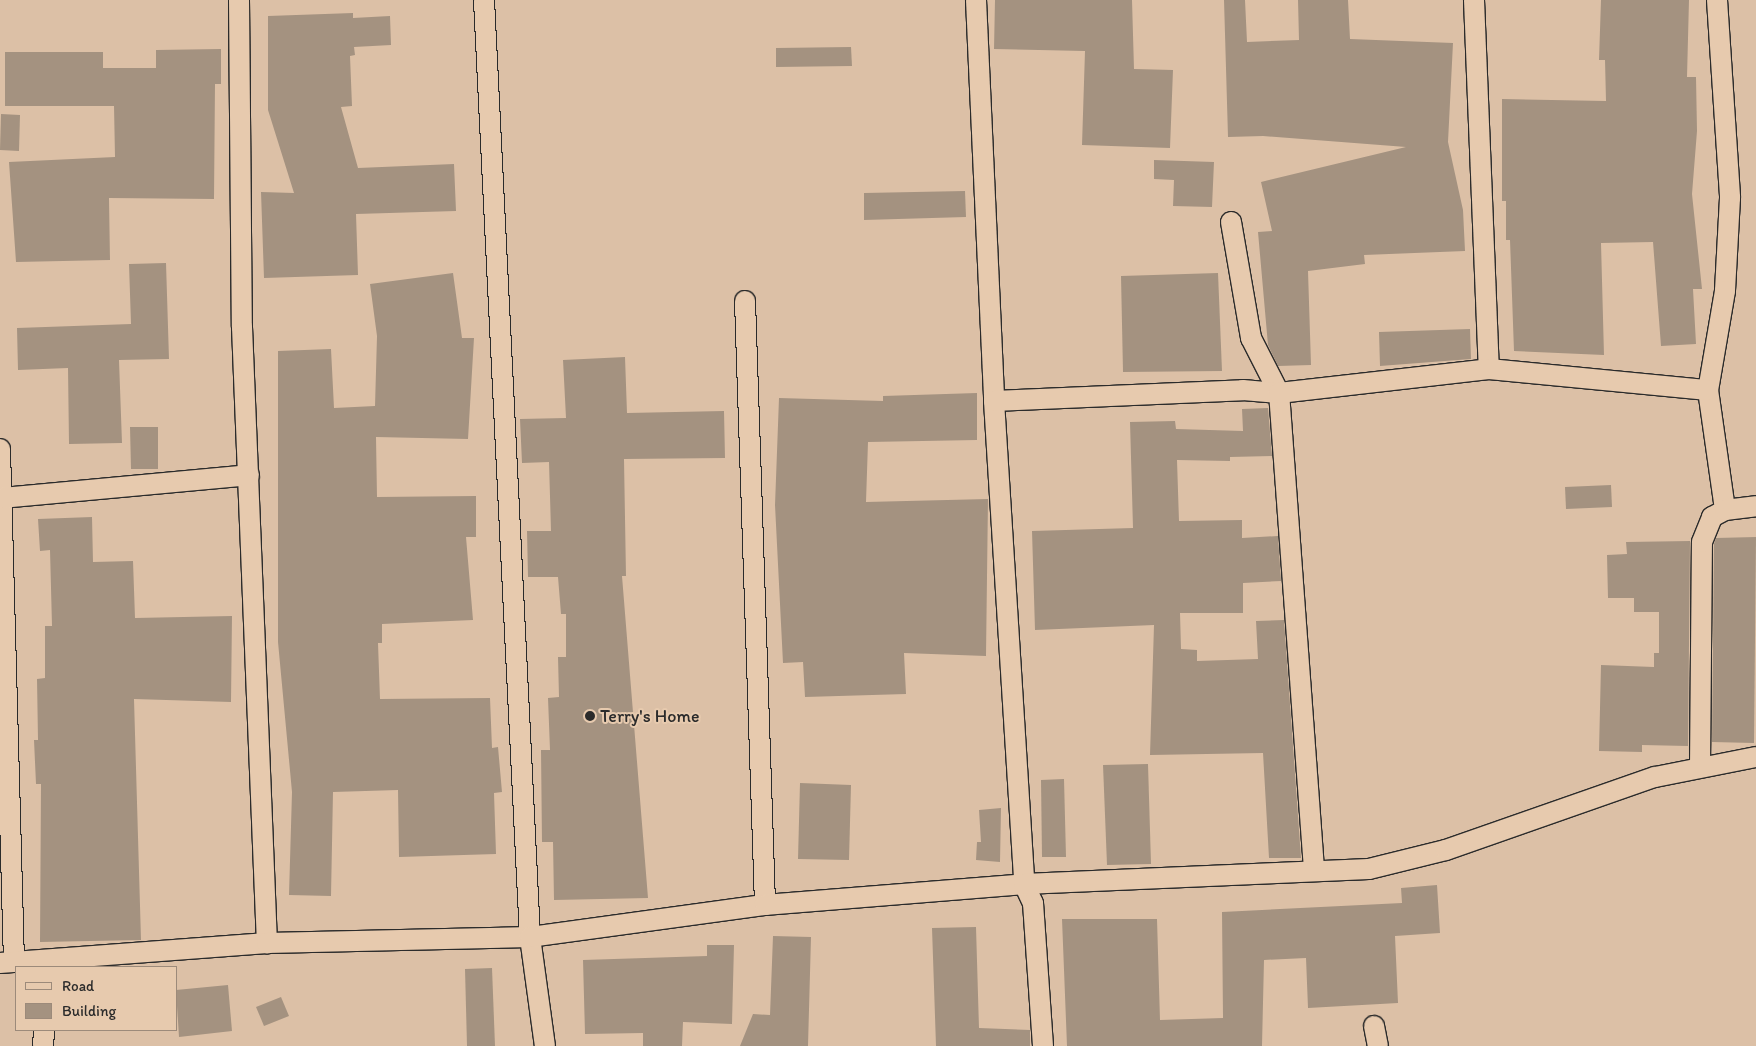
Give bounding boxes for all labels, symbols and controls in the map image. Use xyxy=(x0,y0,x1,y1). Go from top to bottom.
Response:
place label: Terry's Home xyxy=(600,705,700,727)
marker: Terry's Home xyxy=(584,710,596,722)
legend xyxy=(15,966,178,1031)
text: Road xyxy=(62,977,94,995)
text: Building xyxy=(62,1002,116,1020)

